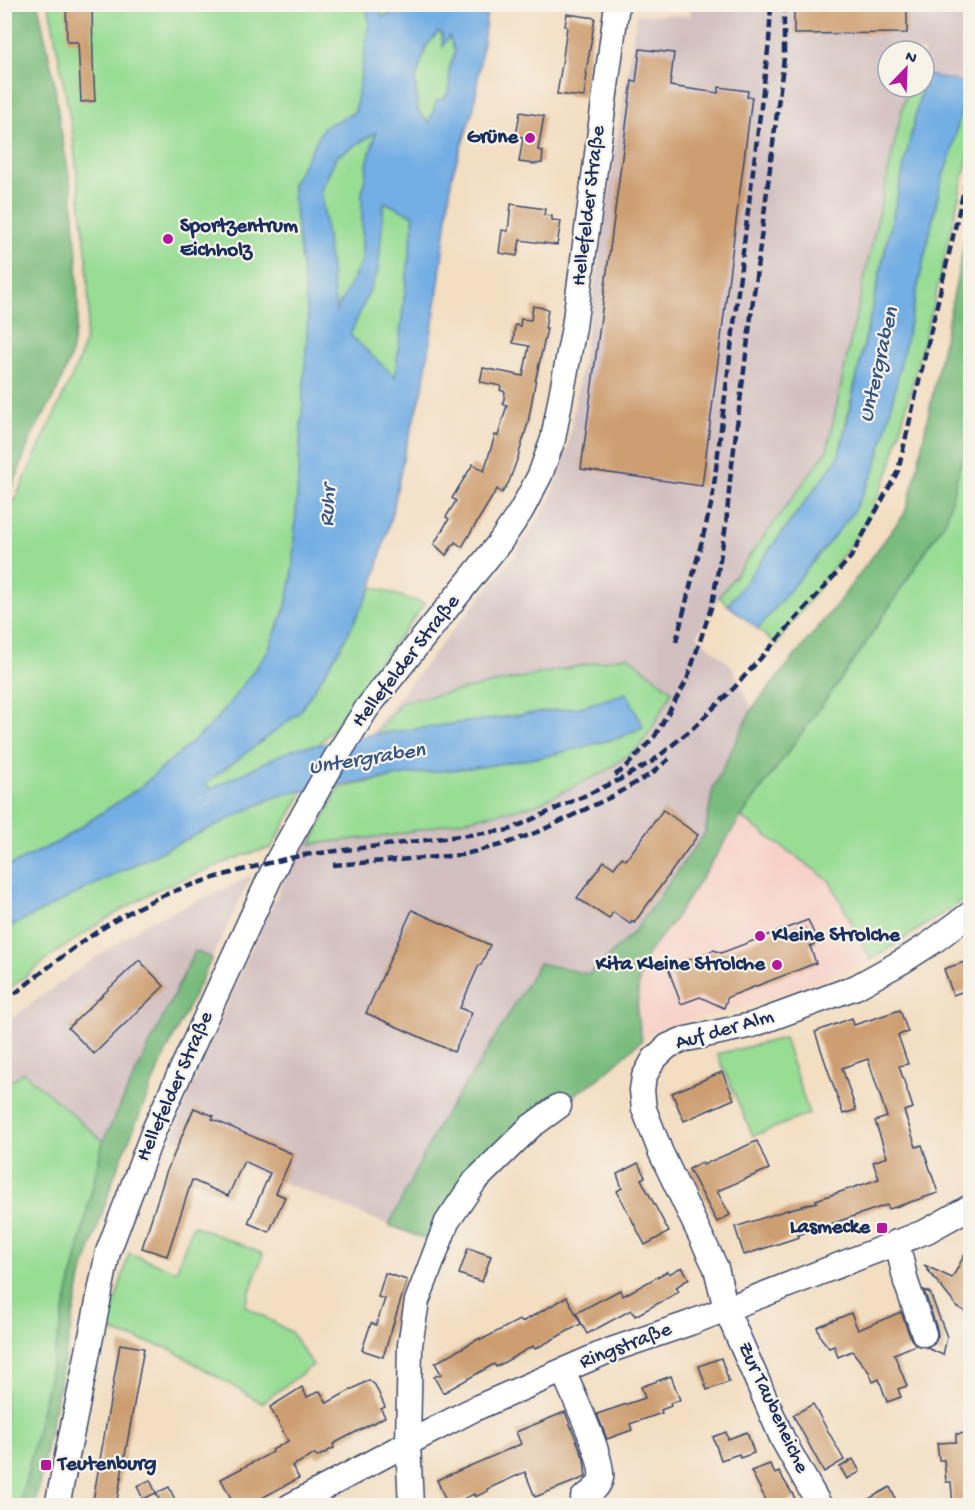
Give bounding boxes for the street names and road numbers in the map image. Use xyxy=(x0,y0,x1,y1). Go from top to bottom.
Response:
street label: Hellefelder Straße xyxy=(568,123,612,288)
street label: Hellefelder Straße xyxy=(347,590,467,733)
street label: Auf der Alm xyxy=(673,1005,777,1057)
street label: Hellefelder Straße xyxy=(132,1007,221,1166)
street label: Ringstraße xyxy=(576,1318,677,1376)
street label: Zur Taubeneiche xyxy=(731,1338,814,1479)

